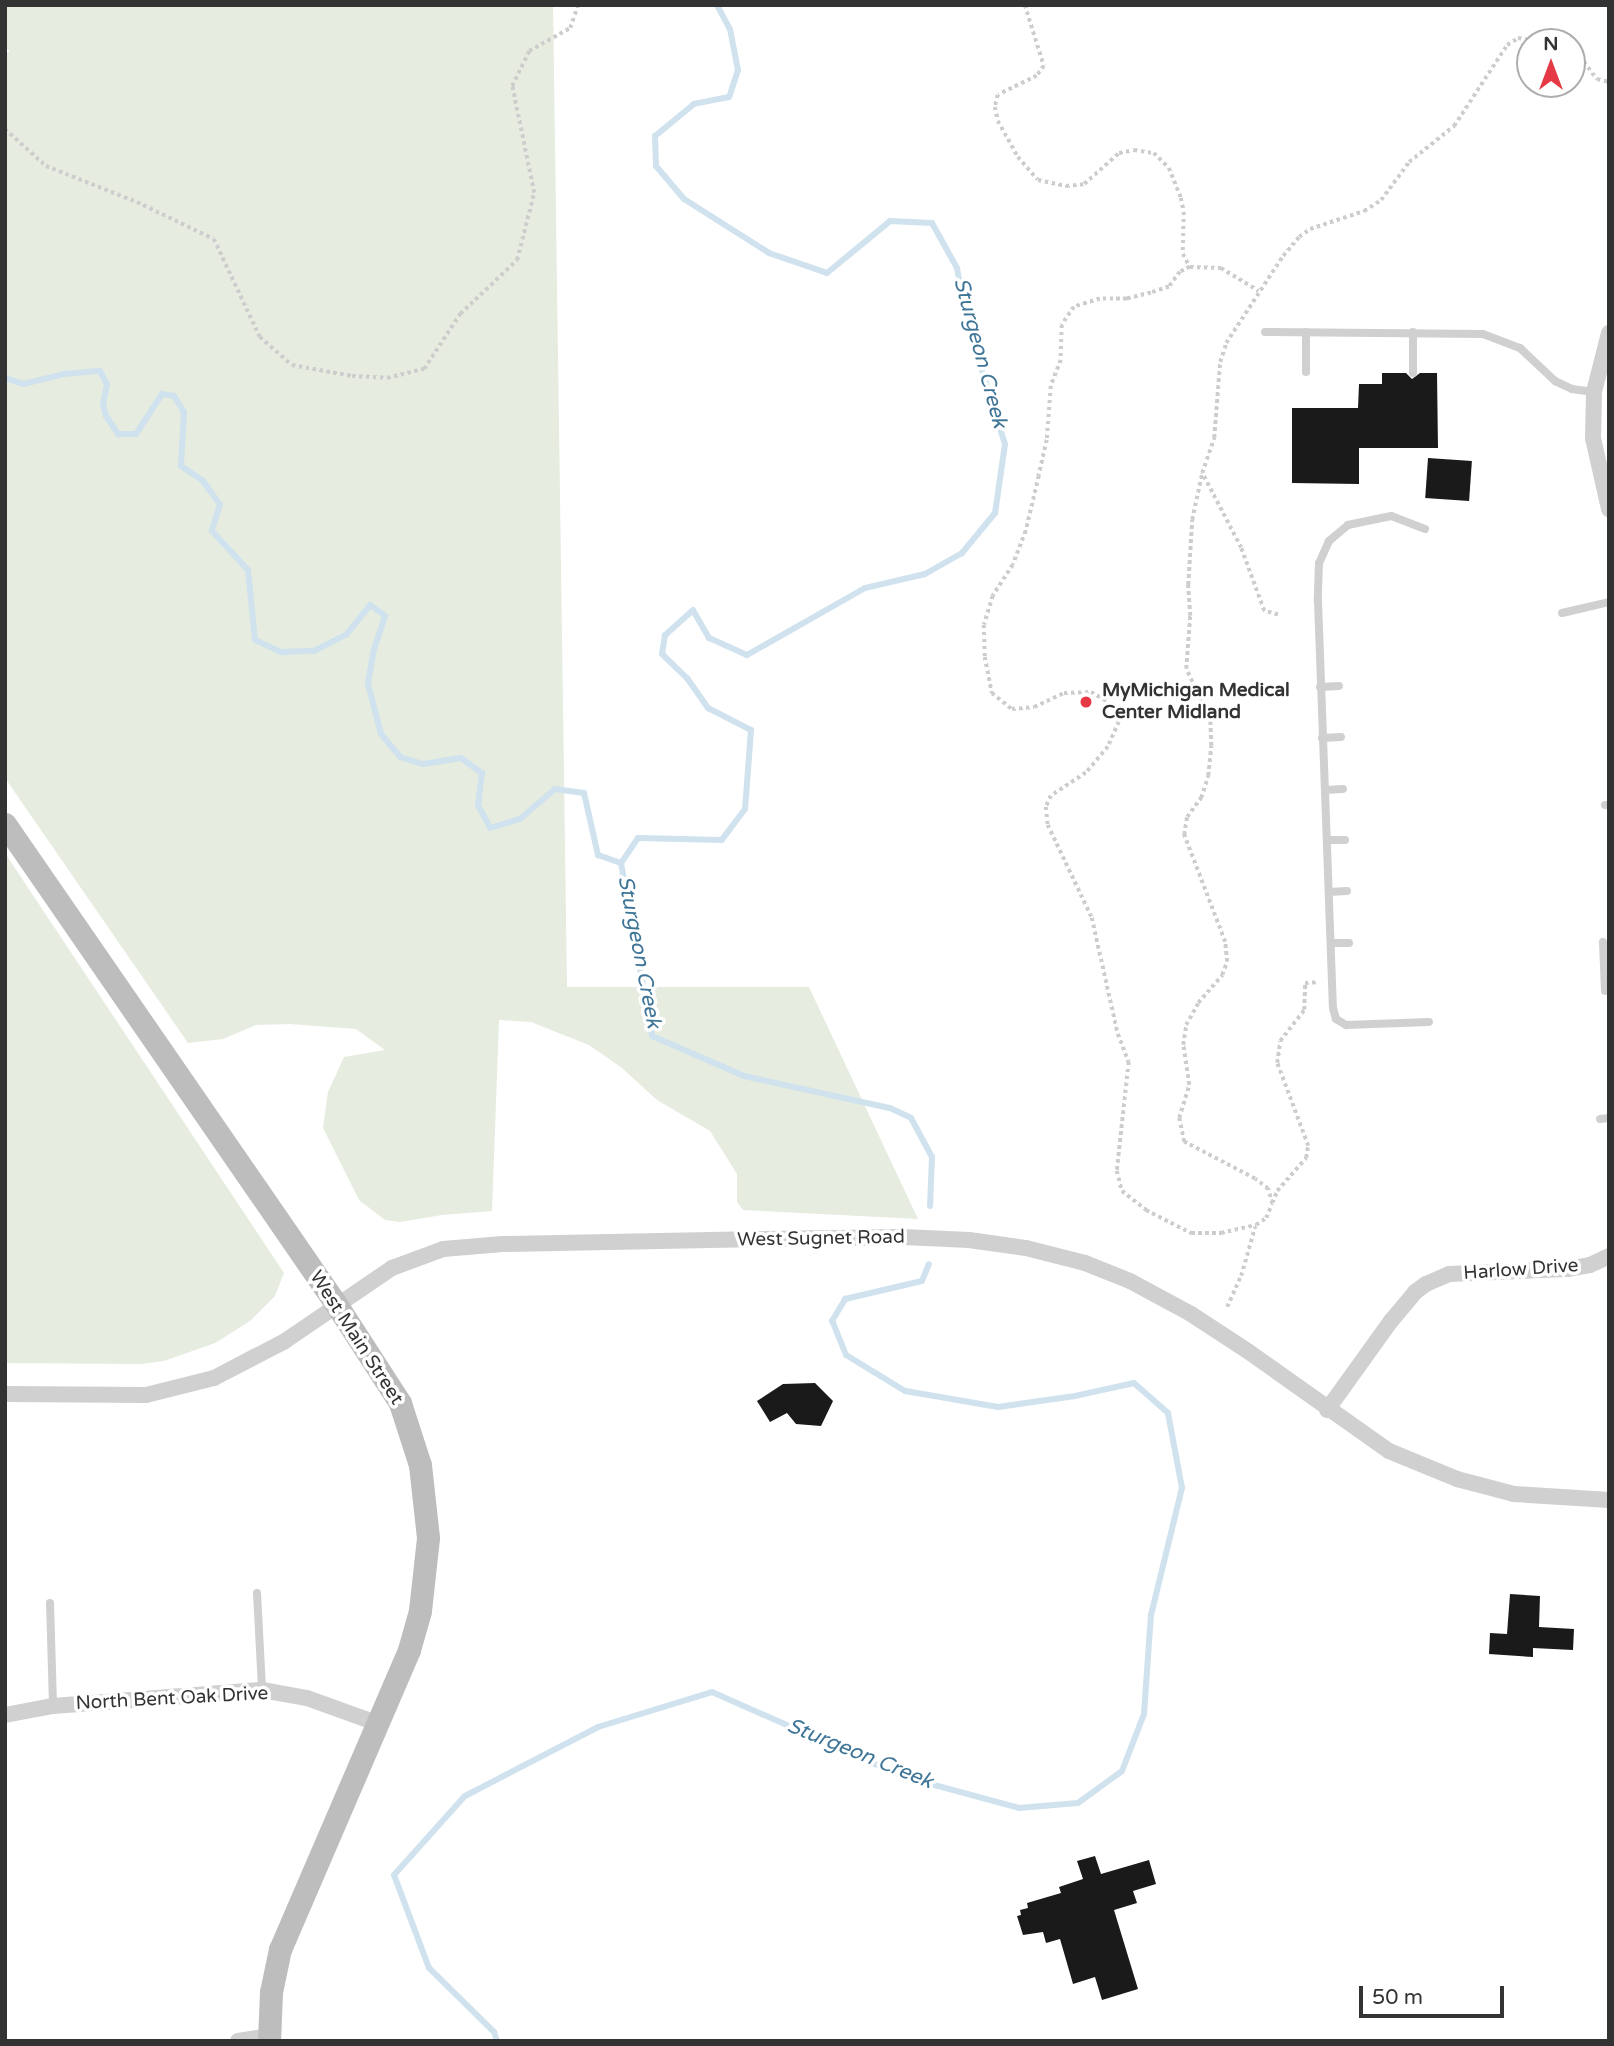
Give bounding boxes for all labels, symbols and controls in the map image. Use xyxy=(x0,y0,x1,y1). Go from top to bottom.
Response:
north arrow xyxy=(1516,28,1586,98)
text: N xyxy=(1543,33,1559,55)
water label: Sturgeon Creek xyxy=(948,275,1012,431)
place label: MyMichigan Medical Center Midland xyxy=(1102,680,1290,724)
marker: MyMichigan Medical Center Midland xyxy=(1076,692,1096,712)
water label: Sturgeon Creek xyxy=(612,874,666,1030)
street label: West Sugnet Road xyxy=(737,1226,905,1252)
street label: Harlow Drive xyxy=(1463,1255,1579,1285)
street label: West Main Street xyxy=(304,1267,408,1409)
street label: North Bent Oak Drive xyxy=(75,1683,269,1715)
water label: Sturgeon Creek xyxy=(784,1713,936,1795)
scale bar xyxy=(1362,1972,1507,2016)
text: 50 m xyxy=(1372,1985,1423,2010)

